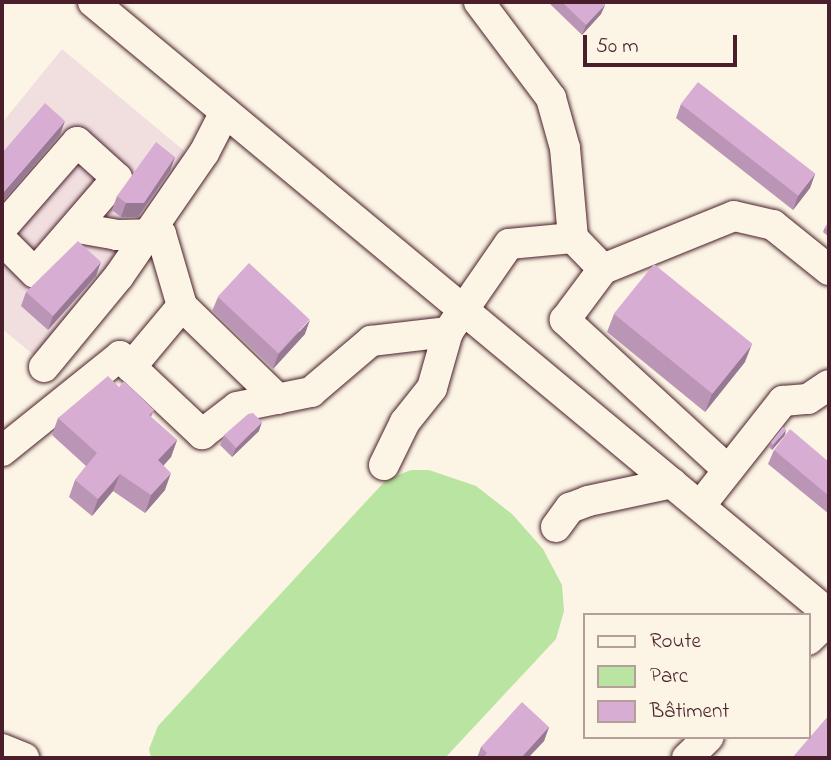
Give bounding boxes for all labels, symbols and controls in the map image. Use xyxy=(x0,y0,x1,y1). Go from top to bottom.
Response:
scale bar xyxy=(586,21,740,65)
text: 50 m xyxy=(596,32,639,62)
legend xyxy=(582,613,810,739)
text: Route xyxy=(650,627,701,657)
text: Parc xyxy=(650,662,688,692)
text: Bâtiment xyxy=(650,697,729,727)

